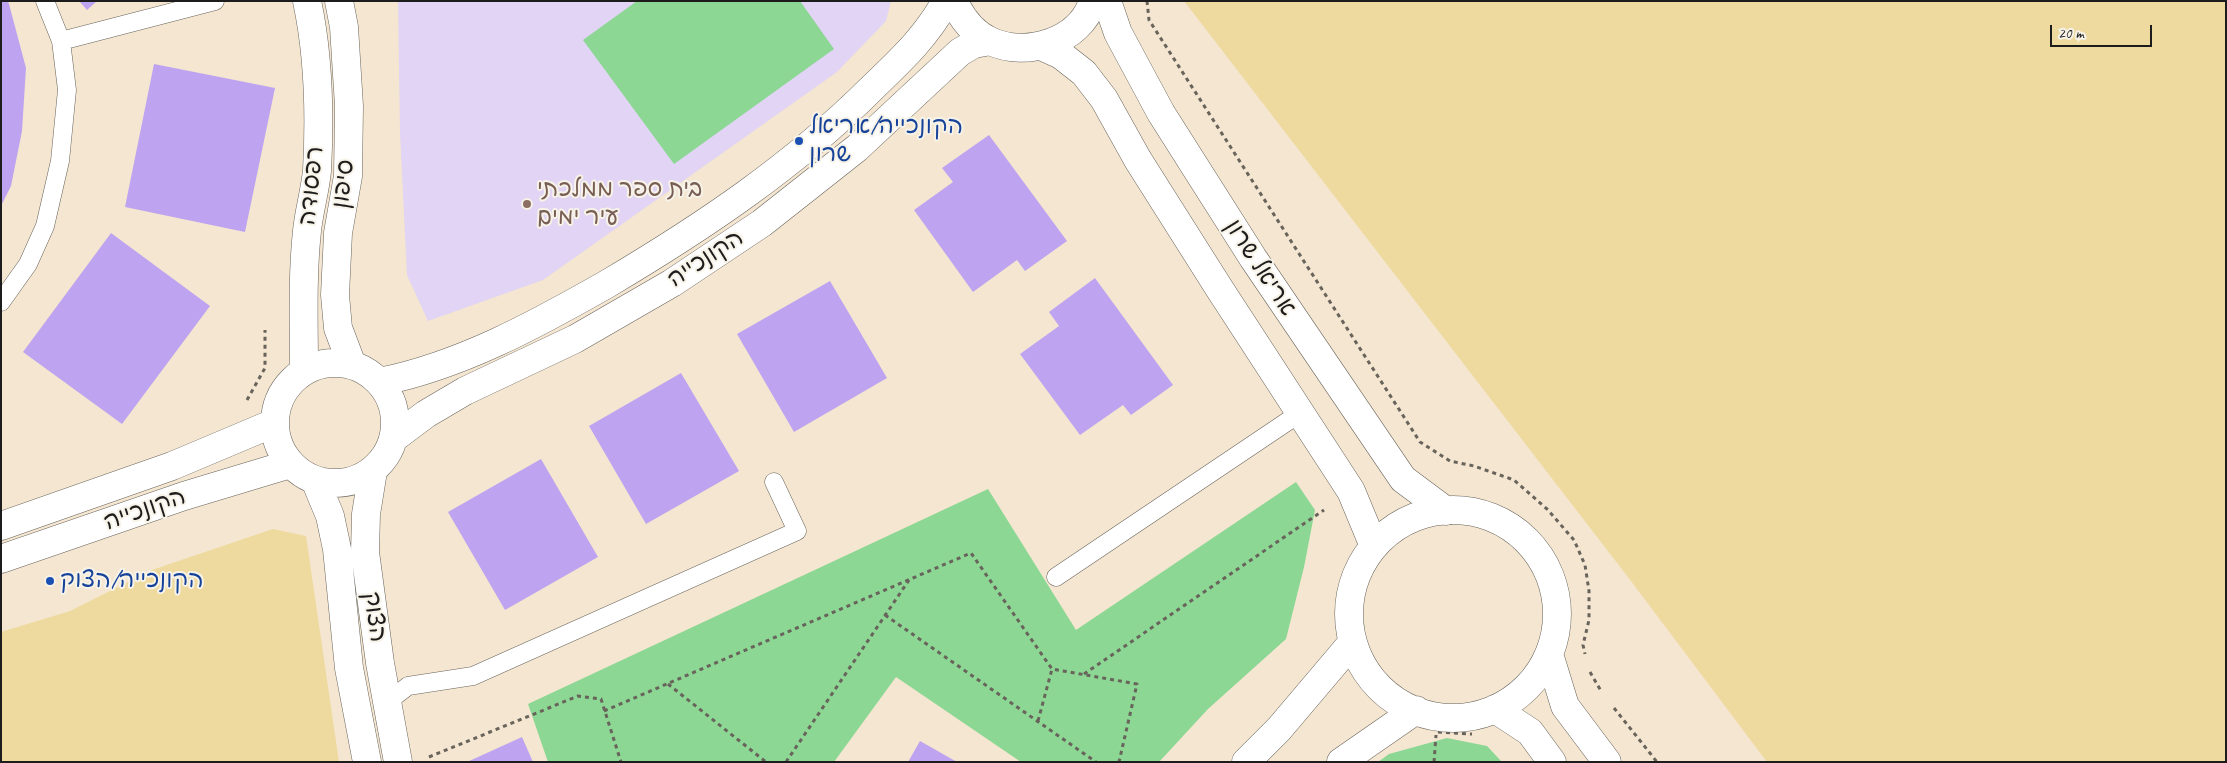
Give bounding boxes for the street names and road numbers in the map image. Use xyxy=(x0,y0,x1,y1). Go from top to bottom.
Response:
street label: רפסודה xyxy=(294,145,330,227)
street label: סיפון xyxy=(327,158,361,210)
street label: אריאל שרון xyxy=(1218,214,1302,322)
street label: הקונכייה xyxy=(663,224,749,294)
street label: הקונכייה xyxy=(100,483,190,537)
street label: הצוק xyxy=(356,590,392,644)

